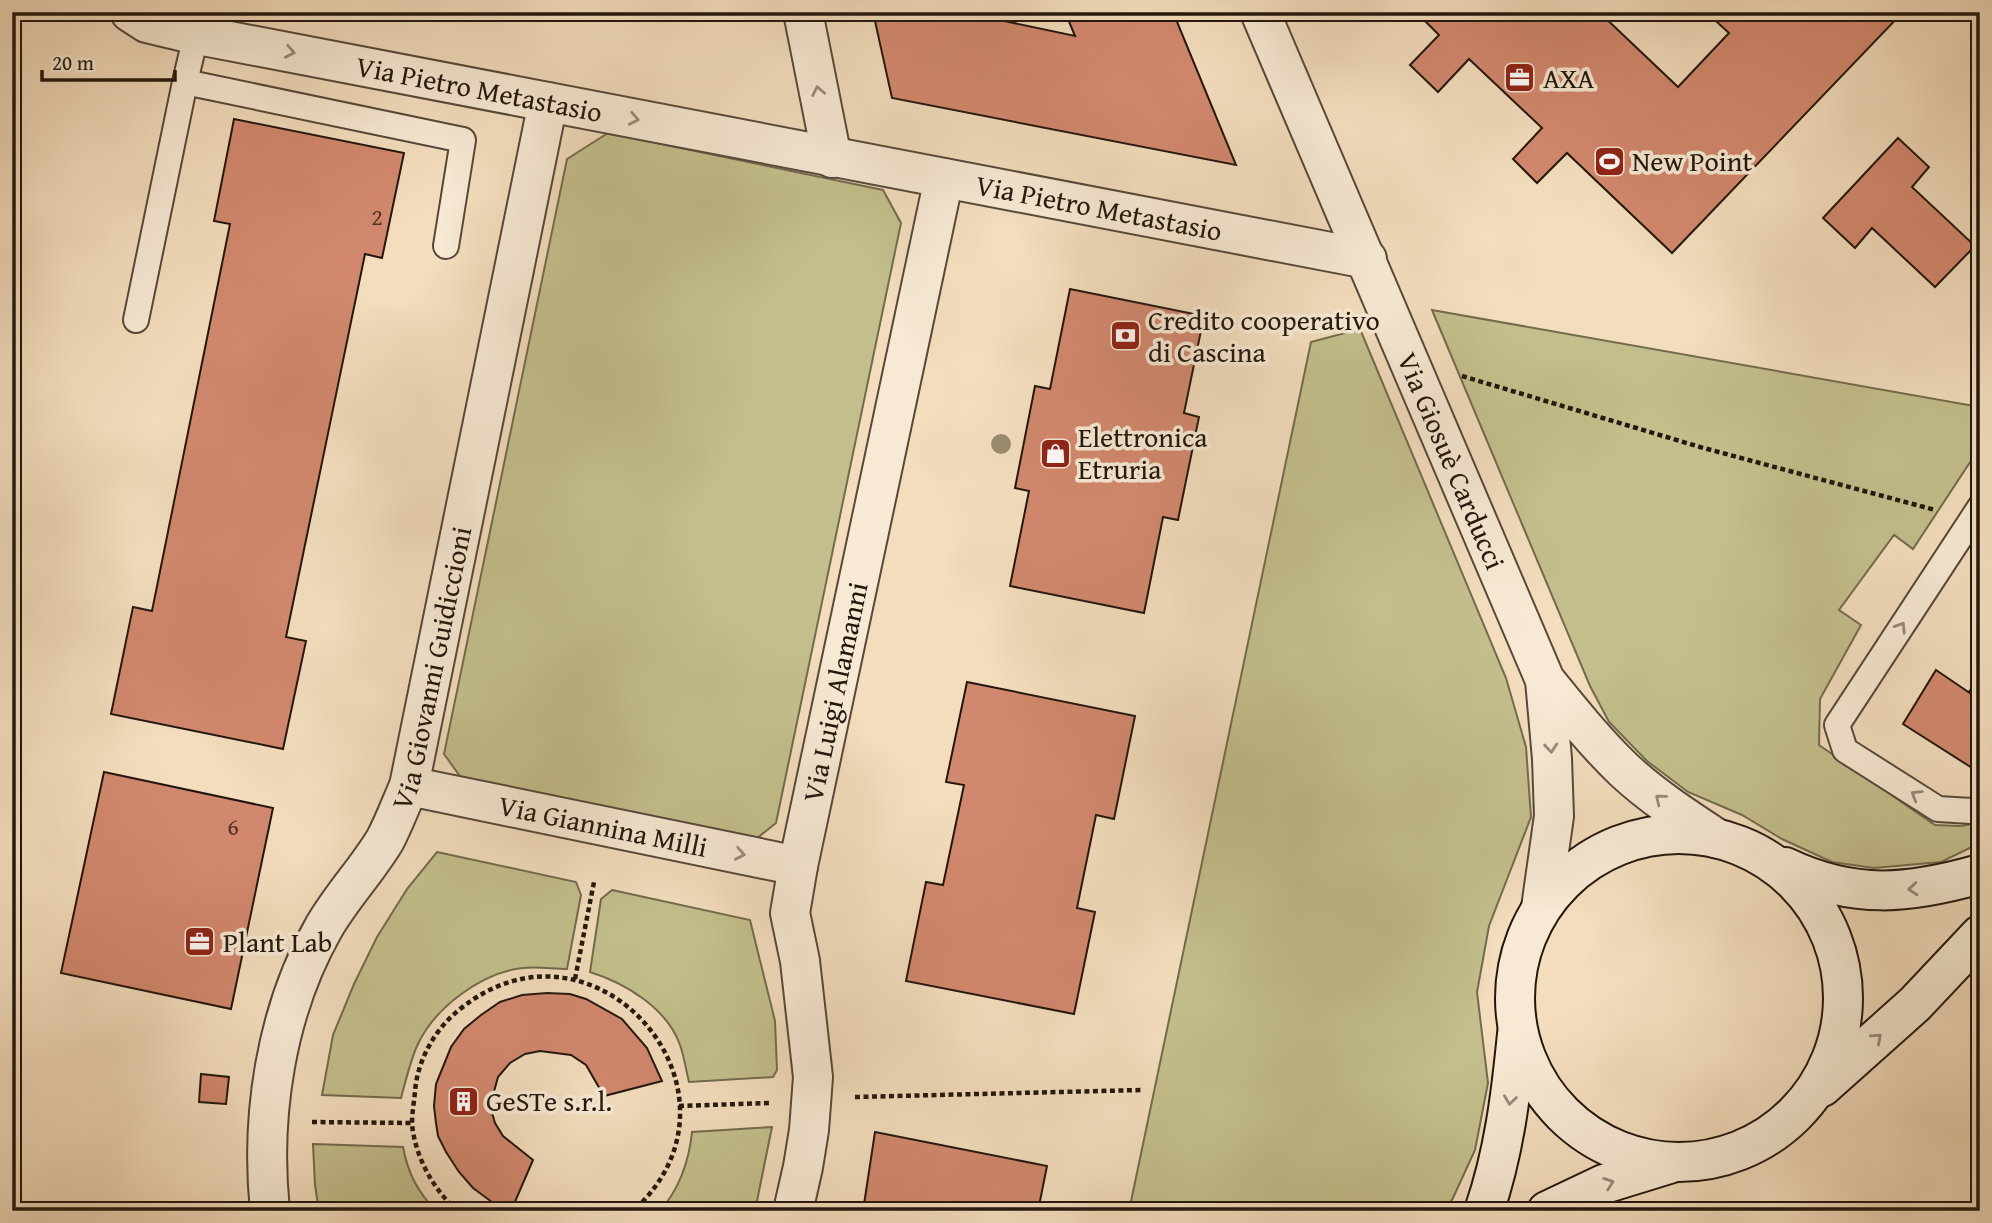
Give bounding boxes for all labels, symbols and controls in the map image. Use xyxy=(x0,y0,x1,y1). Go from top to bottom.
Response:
scale bar xyxy=(42,38,175,82)
one-way arrow xyxy=(284,44,296,59)
street label: Via Pietro Metastasio xyxy=(353,45,606,132)
text: 20 m xyxy=(52,47,94,78)
place label: AXA xyxy=(1543,57,1594,98)
office icon: AXA xyxy=(1503,61,1537,95)
one-way arrow xyxy=(812,85,827,97)
one-way arrow xyxy=(628,111,640,126)
place label: New Point xyxy=(1632,140,1752,181)
sports icon: New Point xyxy=(1592,144,1626,178)
street label: Via Pietro Metastasio xyxy=(972,163,1226,251)
house number: 2 xyxy=(371,199,383,234)
place label: Credito cooperativo di Cascina xyxy=(1148,299,1380,372)
bank icon: Credito cooperativo di Cascina xyxy=(1108,319,1142,353)
street label: Via Giosuè Carducci xyxy=(1387,346,1516,576)
place label: Elettronica Etruria xyxy=(1078,416,1208,489)
shop icon: Elettronica Etruria xyxy=(1038,436,1072,470)
street label: Via Giovanni Guidiccioni xyxy=(380,523,481,816)
street label: Via Luigi Alamanni xyxy=(791,578,878,806)
one-way arrow xyxy=(1893,622,1905,635)
one-way arrow xyxy=(1543,742,1558,753)
street label: Via Giannina Milli xyxy=(495,784,711,867)
one-way arrow xyxy=(1911,790,1924,803)
one-way arrow xyxy=(1656,795,1669,807)
house number: 6 xyxy=(227,809,239,844)
one-way arrow xyxy=(734,846,746,861)
one-way arrow xyxy=(1908,881,1919,896)
place label: Plant Lab xyxy=(223,921,332,962)
office icon: Plant Lab xyxy=(183,925,217,959)
one-way arrow xyxy=(1869,1034,1882,1046)
place label: GeSTe s.r.l. xyxy=(486,1080,612,1121)
building icon: GeSTe s.r.l. xyxy=(446,1084,480,1118)
one-way arrow xyxy=(1502,1094,1517,1106)
one-way arrow xyxy=(1602,1177,1614,1191)

